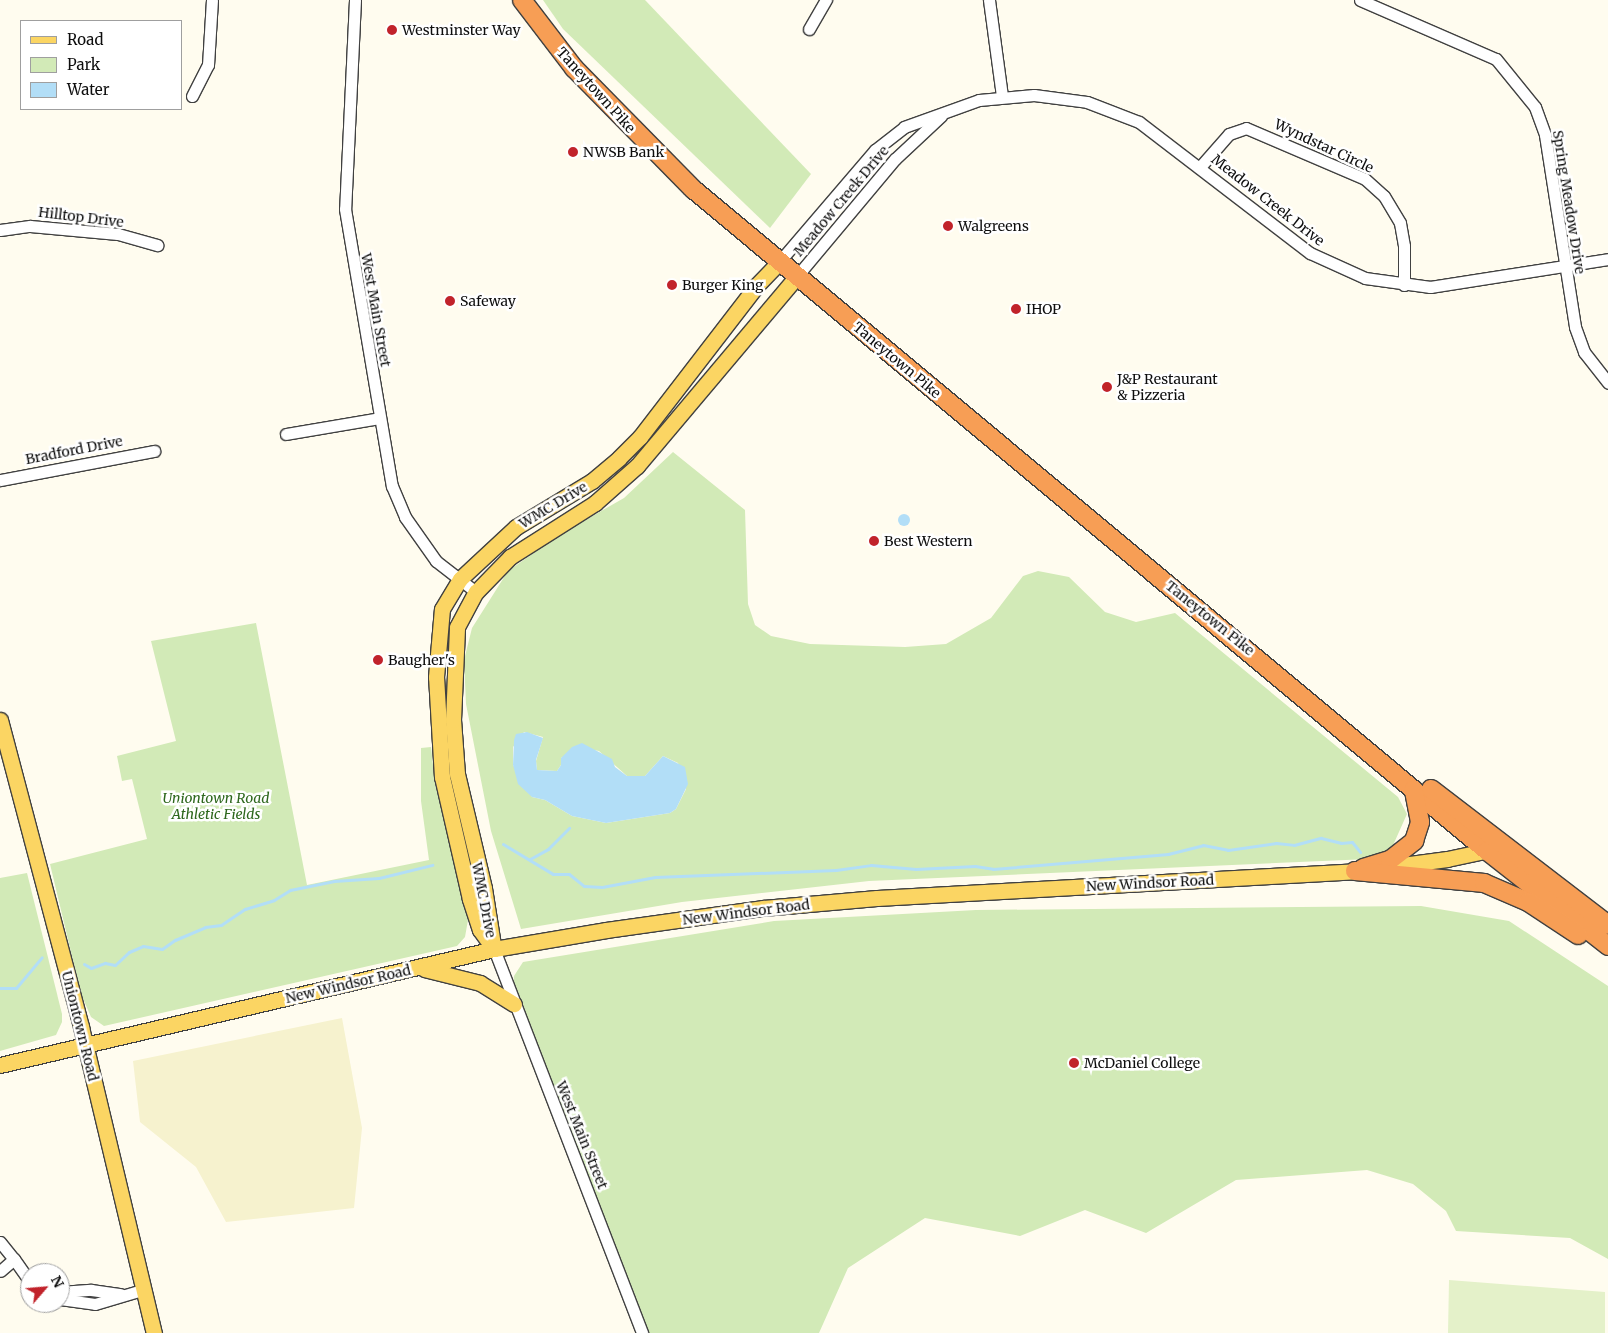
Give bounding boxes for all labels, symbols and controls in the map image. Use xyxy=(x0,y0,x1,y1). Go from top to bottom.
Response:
legend xyxy=(20,20,182,110)
place label: Westminster Way xyxy=(402,22,521,38)
marker: Westminster Way xyxy=(386,24,398,36)
text: Road xyxy=(67,30,103,49)
street label: Taneytown Pike xyxy=(553,44,639,136)
text: Park xyxy=(67,55,100,74)
text: Water xyxy=(67,80,109,99)
street label: Wyndstar Circle xyxy=(1272,116,1376,176)
street label: Spring Meadow Drive xyxy=(1549,129,1589,275)
street label: Meadow Creek Drive xyxy=(790,142,892,260)
place label: NWSB Bank xyxy=(583,144,664,160)
marker: NWSB Bank xyxy=(567,146,579,158)
street label: Meadow Creek Drive xyxy=(1208,151,1328,249)
street label: Hilltop Drive xyxy=(37,203,125,231)
place label: Walgreens xyxy=(958,218,1029,234)
marker: Walgreens xyxy=(942,220,954,232)
street label: West Main Street xyxy=(358,252,394,368)
place label: Burger King xyxy=(682,277,763,293)
marker: Burger King xyxy=(666,279,678,291)
place label: Safeway xyxy=(460,293,516,309)
marker: Safeway xyxy=(444,295,456,307)
place label: IHOP xyxy=(1026,301,1061,317)
marker: IHOP xyxy=(1010,303,1022,315)
street label: Taneytown Pike xyxy=(850,318,944,402)
place label: J&P Restaurant & Pizzeria xyxy=(1117,371,1218,404)
marker: J&P Restaurant & Pizzeria xyxy=(1101,381,1113,393)
street label: Bradford Drive xyxy=(24,432,124,468)
street label: WMC Drive xyxy=(516,478,590,532)
place label: Best Western xyxy=(884,533,973,549)
marker: Best Western xyxy=(868,535,880,547)
street label: Taneytown Pike xyxy=(1162,577,1258,659)
place label: Baugher's xyxy=(388,652,455,668)
marker: Baugher's xyxy=(372,654,384,666)
park label: Uniontown Road Athletic Fields xyxy=(163,790,269,822)
street label: WMC Drive xyxy=(468,861,500,939)
street label: New Windsor Road xyxy=(1086,871,1214,895)
street label: New Windsor Road xyxy=(681,896,811,928)
street label: New Windsor Road xyxy=(284,961,412,1007)
street label: Uniontown Road xyxy=(58,969,102,1083)
place label: McDaniel College xyxy=(1084,1055,1200,1071)
marker: McDaniel College xyxy=(1068,1057,1080,1069)
street label: West Main Street xyxy=(553,1079,611,1191)
north arrow xyxy=(20,1263,70,1313)
text: N xyxy=(47,1273,68,1291)

